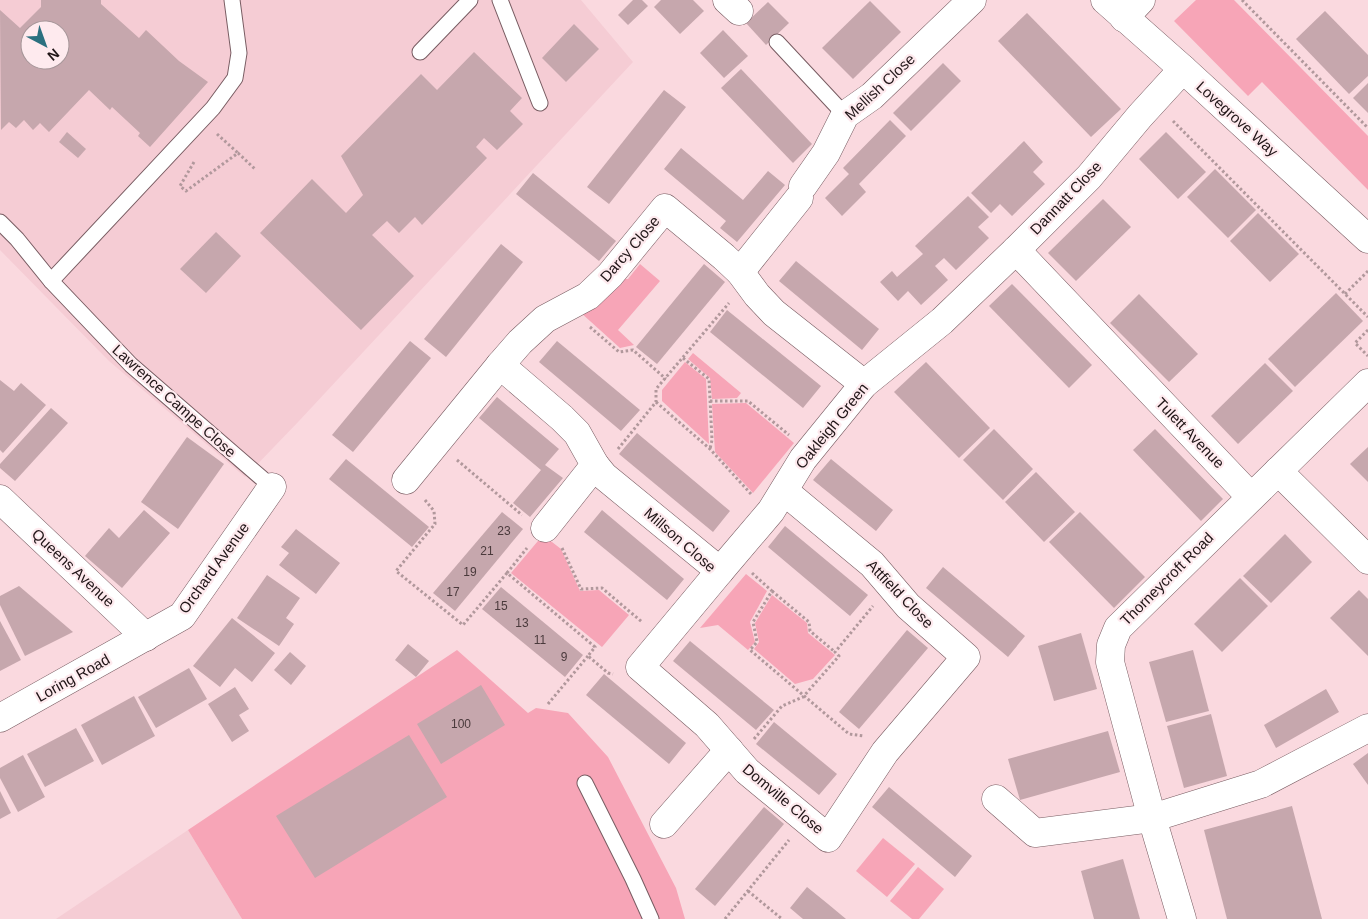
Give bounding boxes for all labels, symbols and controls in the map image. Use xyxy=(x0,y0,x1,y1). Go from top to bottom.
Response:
north arrow xyxy=(20,20,70,70)
text: N xyxy=(44,45,63,64)
street label: Mellish Close xyxy=(841,50,918,123)
street label: Lovegrove Way xyxy=(1193,78,1282,160)
street label: Dannatt Close xyxy=(1027,158,1105,238)
street label: Darcy Close xyxy=(596,212,663,285)
street label: Lawrence Campe Close xyxy=(109,341,240,461)
street label: Oakleigh Green xyxy=(792,380,871,472)
street label: Tulett Avenue xyxy=(1153,394,1228,471)
street label: Millson Close xyxy=(641,504,720,575)
street label: Orchard Avenue xyxy=(175,519,252,616)
house number: 23 xyxy=(497,524,511,538)
street label: Queens Avenue xyxy=(29,525,118,610)
street label: Thorneycroft Road xyxy=(1117,529,1217,629)
house number: 21 xyxy=(480,544,494,558)
street label: Attfield Close xyxy=(864,556,937,631)
house number: 19 xyxy=(463,565,477,579)
house number: 17 xyxy=(446,585,460,599)
house number: 15 xyxy=(494,599,508,613)
house number: 13 xyxy=(515,616,529,630)
house number: 11 xyxy=(534,633,547,647)
street label: Loring Road xyxy=(33,650,113,705)
house number: 9 xyxy=(561,650,568,664)
house number: 100 xyxy=(451,717,471,731)
street label: Domville Close xyxy=(740,760,827,837)

